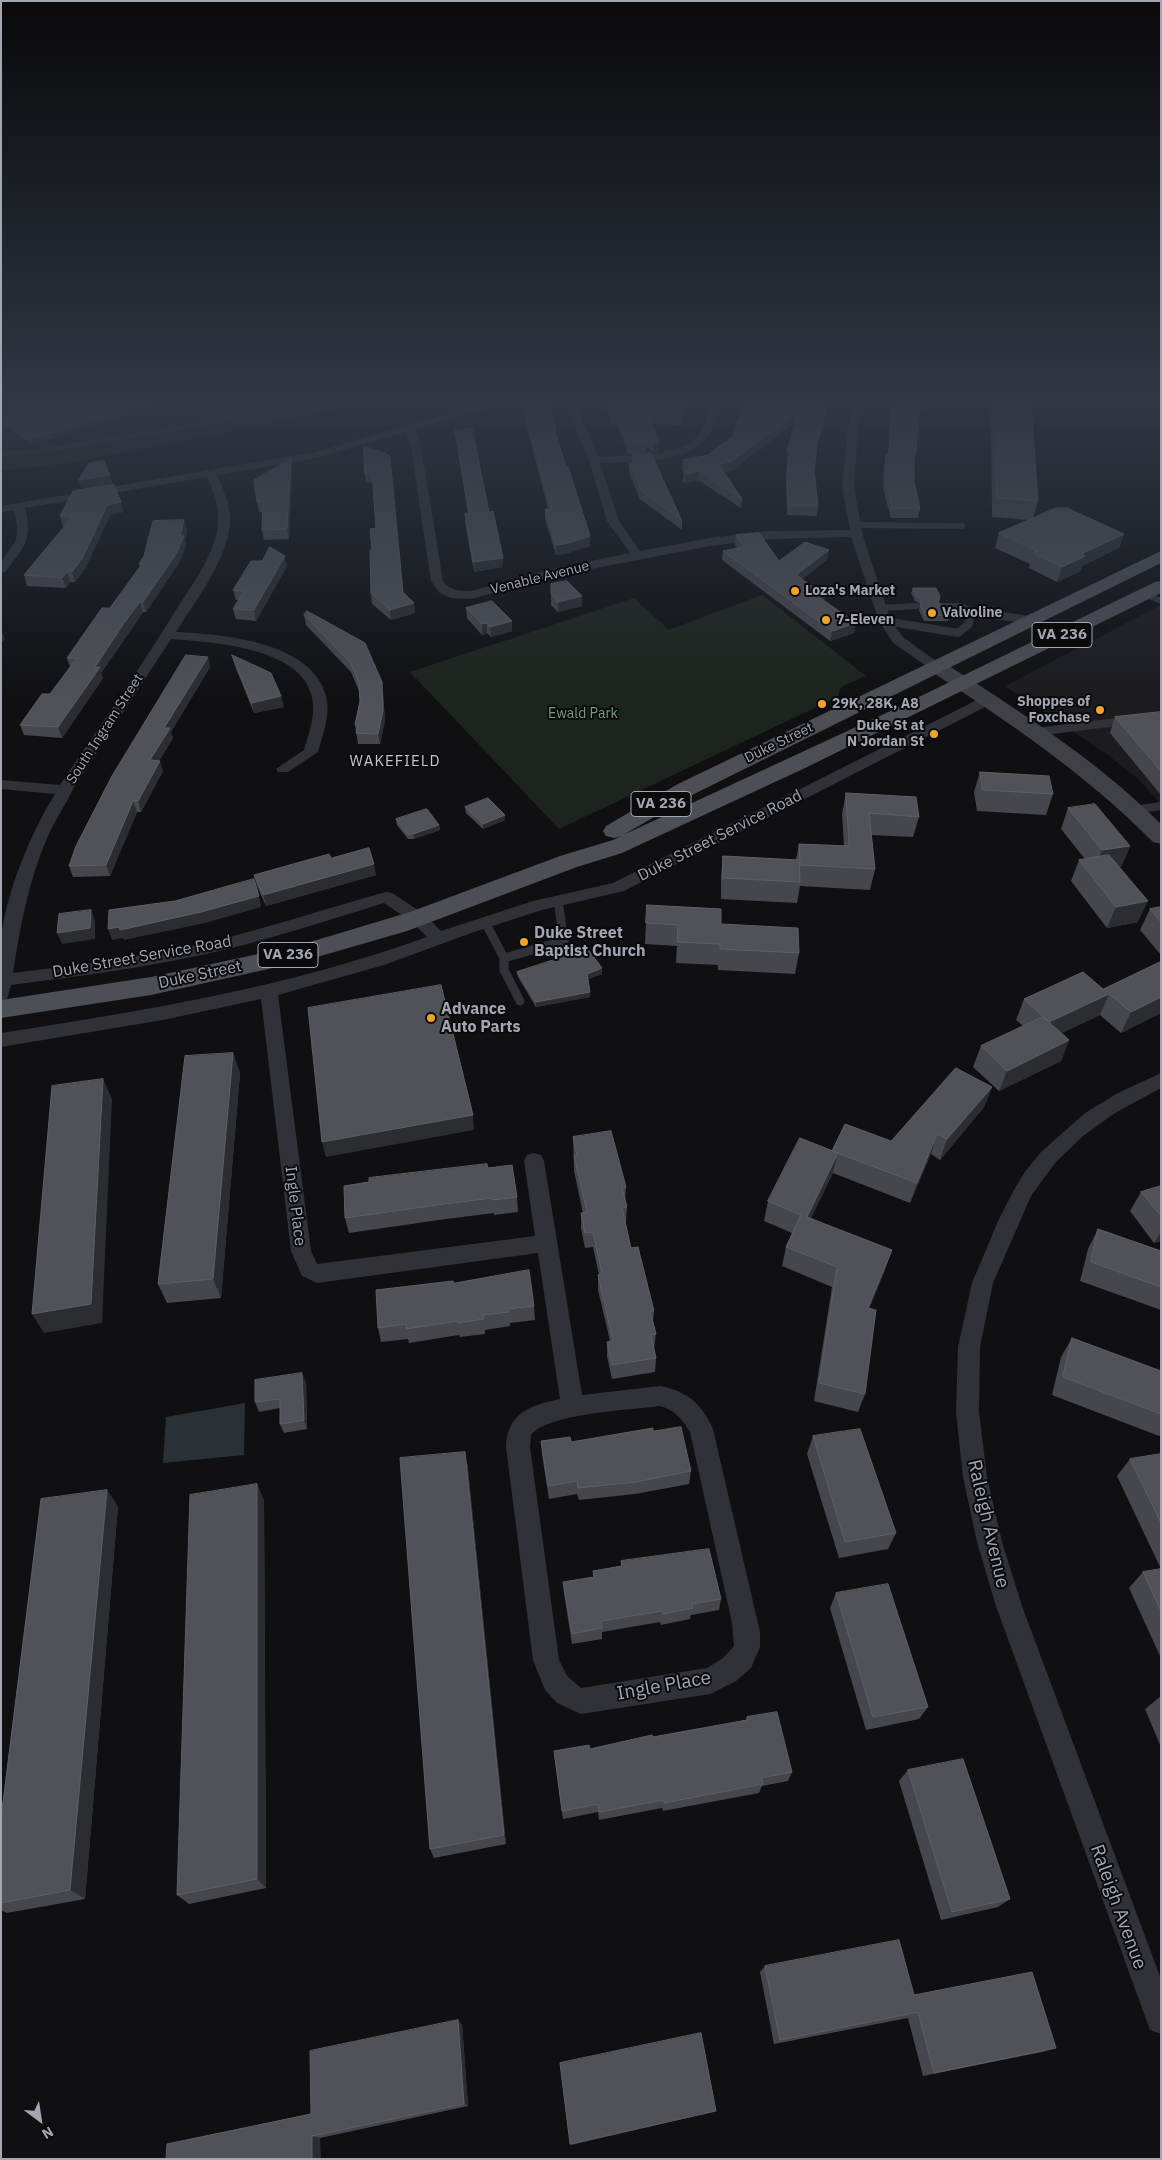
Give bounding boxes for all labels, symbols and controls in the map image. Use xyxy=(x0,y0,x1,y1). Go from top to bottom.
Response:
street label: Venable Avenue xyxy=(489,558,591,598)
place label: Loza's Market xyxy=(805,583,895,599)
marker: Loza's Market xyxy=(789,585,801,597)
place label: Valvoline xyxy=(942,605,1002,621)
marker: Valvoline xyxy=(926,607,938,619)
place label: 7-Eleven xyxy=(836,612,894,628)
marker: 7-Eleven xyxy=(820,614,832,626)
road number: VA 236 xyxy=(1032,622,1092,648)
street label: South Ingram Street xyxy=(63,671,147,787)
place label: Shoppes of Foxchase xyxy=(1017,694,1090,726)
place label: 29K, 28K, A8 xyxy=(832,696,919,712)
marker: 29K, 28K, A8 xyxy=(816,698,828,710)
marker: Shoppes of Foxchase xyxy=(1094,704,1106,716)
park label: Ewald Park xyxy=(548,706,618,722)
place label: Duke St at N Jordan St xyxy=(847,718,924,750)
street label: Duke Street xyxy=(742,719,816,767)
marker: Duke St at N Jordan St xyxy=(928,728,940,740)
district label: WAKEFIELD xyxy=(348,753,442,771)
street label: Duke Street Service Road xyxy=(635,786,805,886)
road number: VA 236 xyxy=(631,792,691,816)
place label: Duke Street Baptist Church xyxy=(534,923,646,961)
street label: Duke Street Service Road xyxy=(51,932,233,982)
marker: Duke Street Baptist Church xyxy=(518,936,530,948)
road number: VA 236 xyxy=(258,942,318,968)
street label: Duke Street xyxy=(157,957,243,993)
place label: Advance Auto Parts xyxy=(441,999,520,1037)
marker: Advance Auto Parts xyxy=(425,1012,437,1024)
street label: Ingle Place xyxy=(281,1165,309,1247)
street label: Raleigh Avenue xyxy=(962,1458,1014,1590)
street label: Ingle Place xyxy=(615,1667,713,1705)
street label: Raleigh Avenue xyxy=(1085,1841,1151,1973)
north arrow xyxy=(15,2095,65,2145)
text: N xyxy=(39,2123,57,2143)

